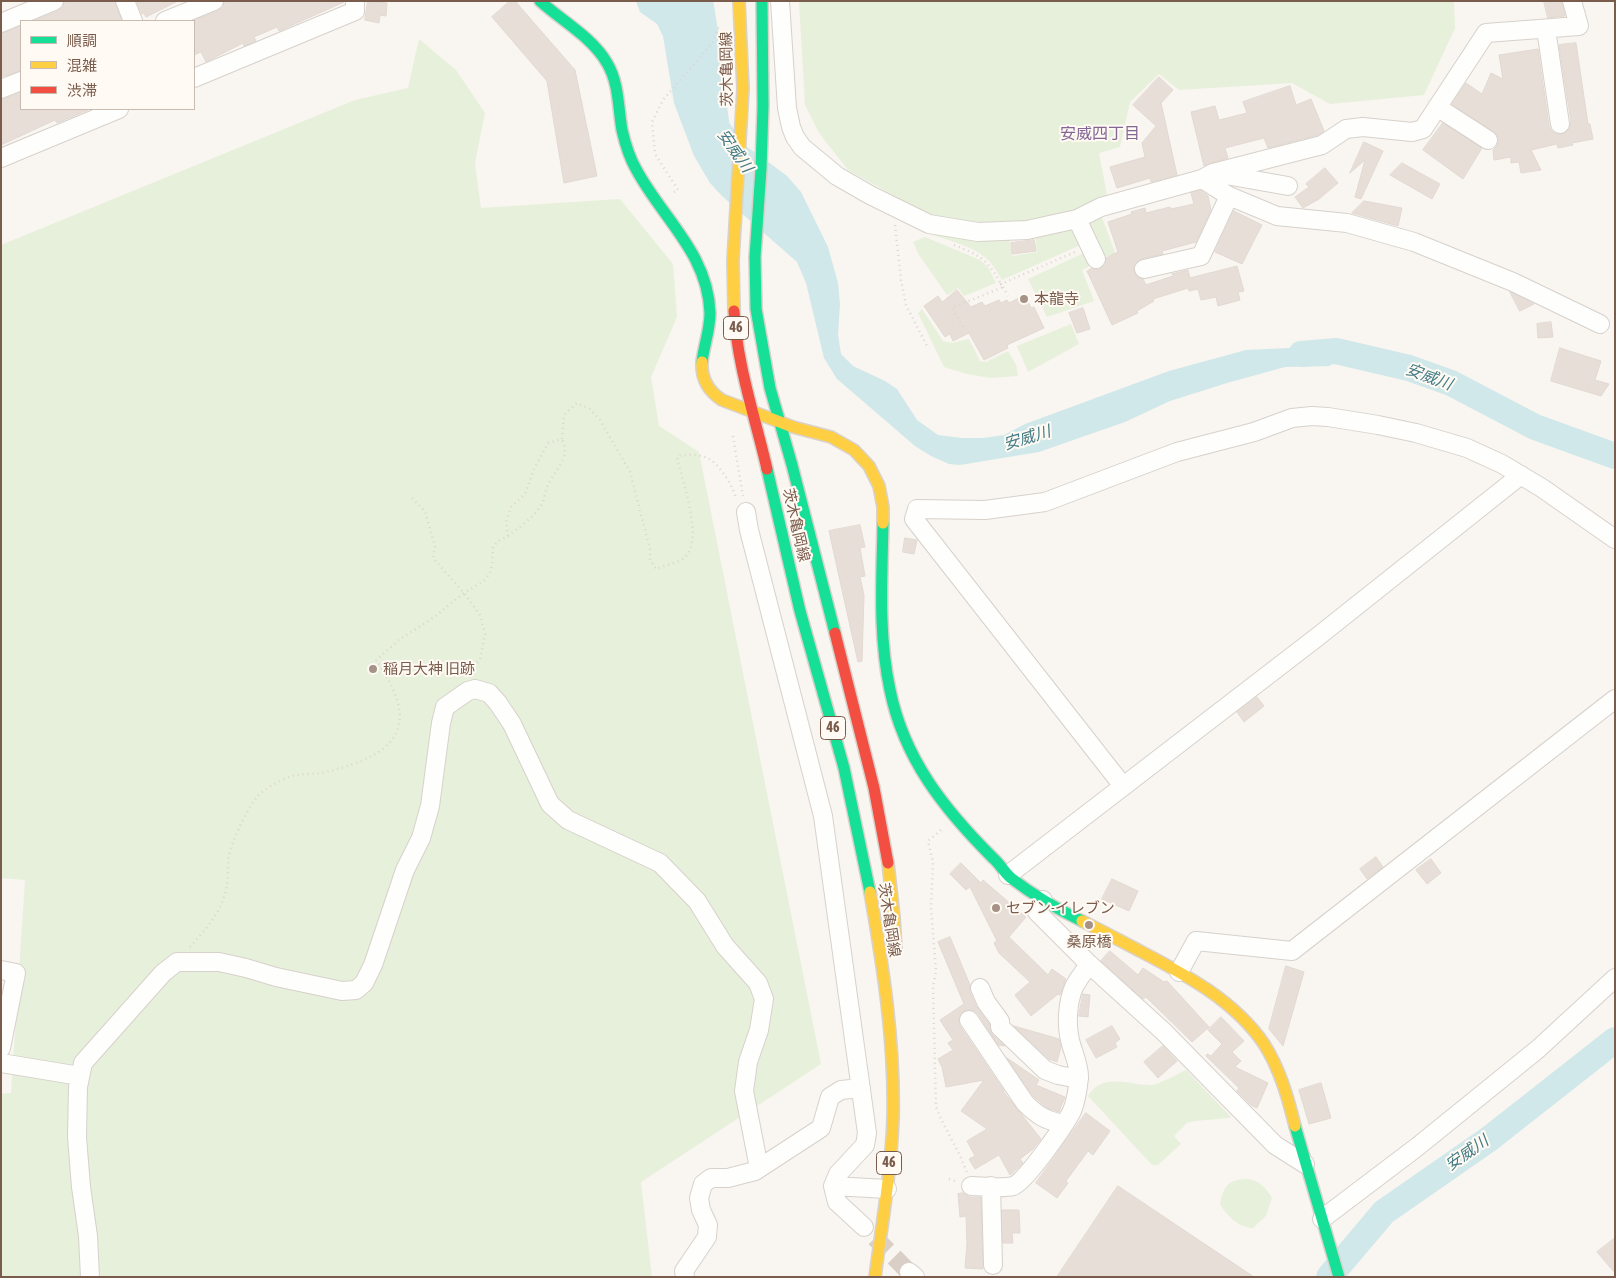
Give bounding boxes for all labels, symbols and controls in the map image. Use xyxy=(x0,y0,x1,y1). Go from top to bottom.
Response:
legend xyxy=(20,20,195,110)
street label: 茨木亀岡線 xyxy=(717,31,737,107)
text: 順調 xyxy=(67,32,97,49)
text: 混雑 xyxy=(67,57,97,74)
text: 渋滞 xyxy=(67,82,97,99)
district label: 安威四丁目 xyxy=(1060,124,1140,144)
water label: 安威川 xyxy=(713,126,757,176)
place label: 本龍寺 xyxy=(1034,290,1079,308)
marker: 本龍寺 xyxy=(1018,293,1030,305)
road number: 46 xyxy=(724,316,748,339)
water label: 安威川 xyxy=(1403,360,1455,394)
water label: 安威川 xyxy=(1001,422,1053,454)
street label: 茨木亀岡線 xyxy=(779,486,813,564)
place label: 稲月大神 旧跡 xyxy=(383,660,475,678)
marker: 稲月大神 旧跡 xyxy=(367,663,379,675)
road number: 46 xyxy=(820,716,846,740)
street label: 茨木亀岡線 xyxy=(874,882,904,958)
place label: セブン-イレブン xyxy=(1006,899,1115,917)
marker: セブン-イレブン xyxy=(990,902,1002,914)
marker: 桑原橋 xyxy=(1083,919,1095,931)
place label: 桑原橋 xyxy=(1067,933,1111,951)
water label: 安威川 xyxy=(1442,1131,1492,1175)
road number: 46 xyxy=(876,1152,902,1174)

